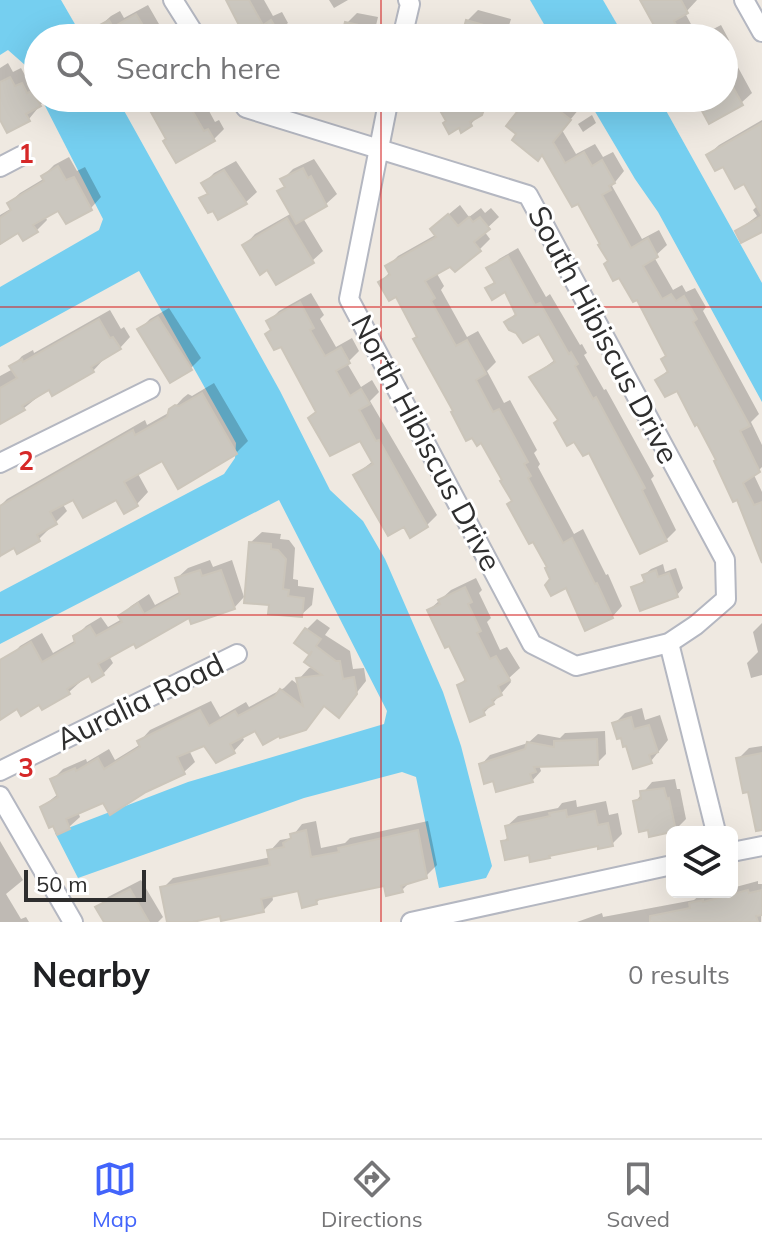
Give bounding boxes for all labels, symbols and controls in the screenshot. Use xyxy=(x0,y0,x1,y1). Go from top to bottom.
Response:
search box xyxy=(24,24,738,112)
icon: search xyxy=(52,46,96,90)
text: Search here xyxy=(116,49,281,87)
text: 1 xyxy=(18,137,34,170)
street label: South Hibiscus Drive xyxy=(520,199,688,470)
street label: North Hibiscus Drive xyxy=(343,308,510,577)
text: 2 xyxy=(18,444,34,477)
street label: Auralia Road xyxy=(50,644,230,758)
text: 3 xyxy=(18,751,34,784)
map controls xyxy=(666,826,738,898)
button: layers xyxy=(666,826,738,898)
scale bar xyxy=(24,866,146,902)
text: 50 m xyxy=(36,870,87,898)
text: Nearby xyxy=(32,953,150,996)
text: 0 results xyxy=(628,958,730,991)
tab: Map xyxy=(92,1157,137,1233)
tab: Directions xyxy=(321,1157,423,1233)
tab: Saved xyxy=(607,1157,670,1233)

